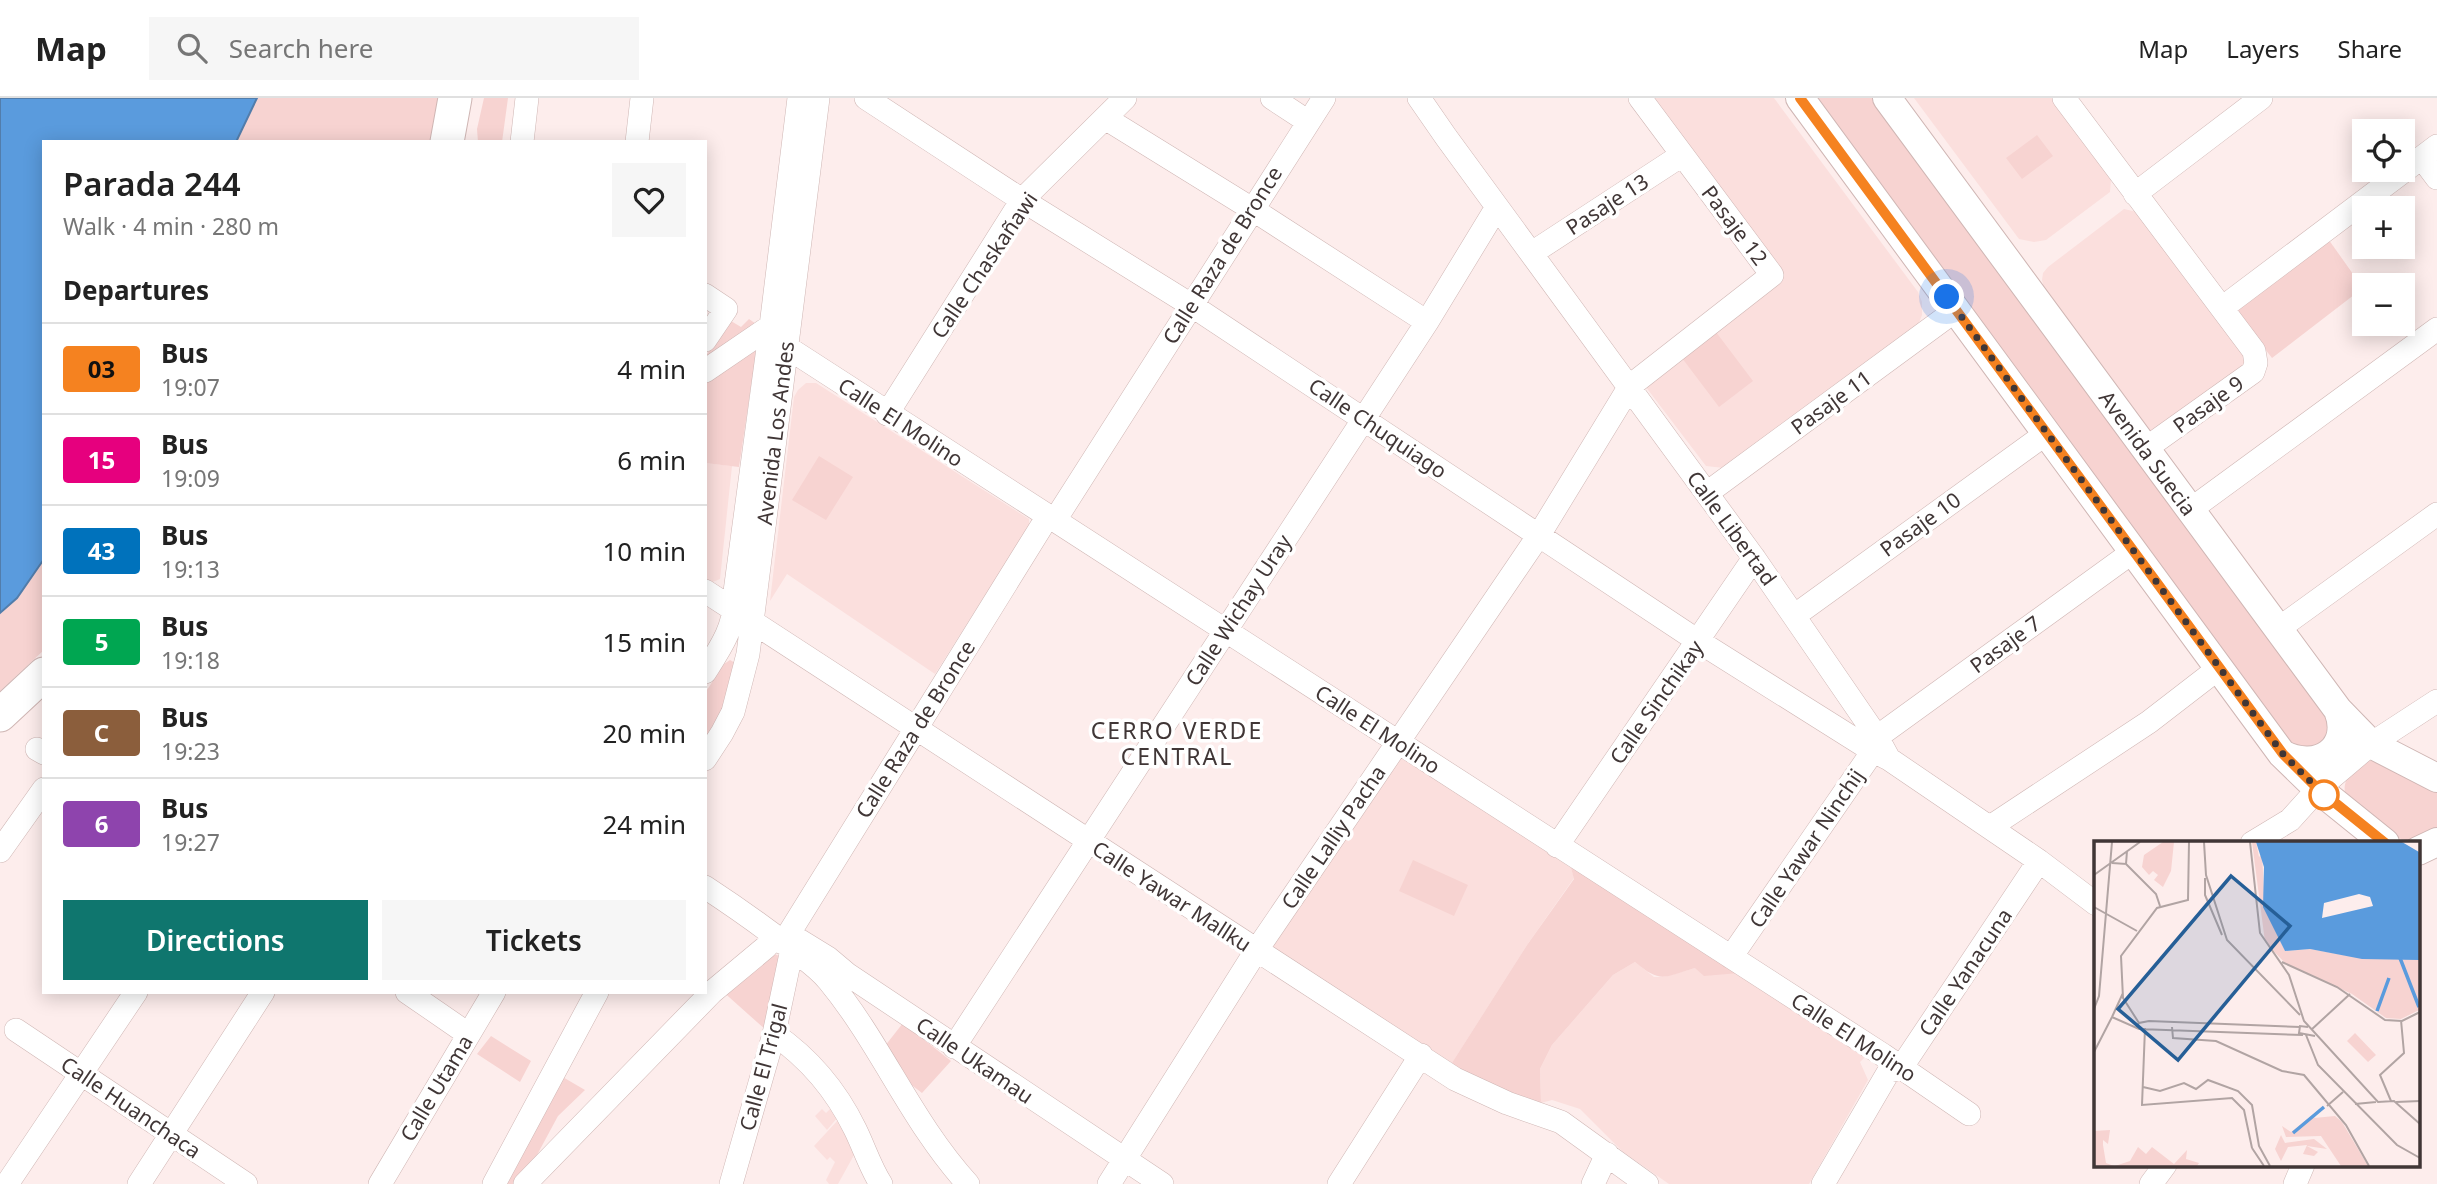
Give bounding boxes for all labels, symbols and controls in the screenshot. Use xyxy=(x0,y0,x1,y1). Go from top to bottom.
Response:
search box xyxy=(149,17,639,80)
text: Map xyxy=(35,26,107,71)
icon: search xyxy=(173,29,211,67)
text: Search here xyxy=(229,30,373,66)
text: Map xyxy=(2138,32,2188,65)
text: Layers xyxy=(2226,32,2300,65)
text: Share xyxy=(2338,32,2402,65)
map controls xyxy=(2352,119,2415,336)
button: locate xyxy=(2352,119,2415,182)
text: Parada 244 xyxy=(63,161,241,206)
street label: Calle Raza de Bronce xyxy=(1156,161,1288,349)
button: heart xyxy=(612,163,686,237)
street label: Pasaje 13 xyxy=(1560,167,1654,241)
street label: Pasaje 12 xyxy=(1696,179,1774,271)
street label: Calle Chaskañawi xyxy=(925,186,1043,344)
button: + xyxy=(2352,196,2415,259)
text: Walk · 4 min · 280 m xyxy=(63,210,279,242)
text: Departures xyxy=(63,272,209,308)
button: − xyxy=(2352,273,2415,336)
your location xyxy=(1929,279,1964,314)
text: Bus xyxy=(161,335,208,371)
street label: Avenida Los Andes xyxy=(750,340,800,526)
text: 4 min xyxy=(617,351,686,387)
text: 03 xyxy=(88,352,115,385)
street label: Pasaje 11 xyxy=(1785,363,1877,441)
street label: Pasaje 9 xyxy=(2167,369,2249,439)
text: 19:07 xyxy=(161,371,220,403)
street label: Calle El Molino xyxy=(833,371,969,473)
street label: Calle Chuquiago xyxy=(1303,371,1453,485)
street label: Avenida Suecia xyxy=(2093,385,2203,521)
text: Bus xyxy=(161,426,208,462)
text: 6 min xyxy=(617,442,686,478)
text: 15 xyxy=(88,443,115,476)
text: 19:09 xyxy=(161,462,220,494)
street label: Calle Libertad xyxy=(1681,465,1783,591)
street label: Pasaje 10 xyxy=(1874,485,1966,563)
text: Bus xyxy=(161,517,208,553)
street label: Calle Wichay Uray xyxy=(1179,529,1298,691)
text: 10 min xyxy=(602,533,686,569)
text: 43 xyxy=(88,534,115,567)
text: 19:13 xyxy=(161,553,220,585)
text: Bus xyxy=(161,608,208,644)
street label: Pasaje 7 xyxy=(1964,609,2046,679)
text: 15 min xyxy=(602,624,686,660)
text: 5 xyxy=(95,625,108,658)
street label: Calle Sinchikay xyxy=(1603,634,1709,770)
street label: Calle Raza de Bronce xyxy=(849,635,981,823)
text: 19:18 xyxy=(161,644,220,676)
street label: Calle El Molino xyxy=(1310,678,1446,780)
text: Bus xyxy=(161,699,208,735)
district label: CERRO VERDE CENTRAL xyxy=(1091,714,1263,772)
text: 20 min xyxy=(602,715,686,751)
text: C xyxy=(94,716,109,749)
text: 19:23 xyxy=(161,735,220,767)
street label: Calle Lalliy Pacha xyxy=(1274,760,1392,914)
street label: Calle Yawar Ninchij xyxy=(1742,763,1870,933)
unlabelled marker xyxy=(2309,780,2339,810)
text: Bus xyxy=(161,790,208,826)
text: 24 min xyxy=(602,806,686,842)
text: 6 xyxy=(95,807,108,840)
text: 19:27 xyxy=(161,826,220,858)
street label: Calle Yawar Mallku xyxy=(1087,834,1257,958)
inset map xyxy=(2094,841,2420,1166)
button: Directions xyxy=(63,900,368,980)
button: Tickets xyxy=(382,900,686,980)
street label: Calle Yanacuna xyxy=(1912,903,2018,1041)
street label: Calle El Molino xyxy=(1786,986,1922,1088)
street label: Calle El Trigal xyxy=(733,1000,793,1134)
street label: Calle Ukamau xyxy=(911,1010,1039,1110)
street label: Calle Utama xyxy=(393,1030,479,1146)
street label: Calle Huanchaca xyxy=(56,1050,206,1164)

